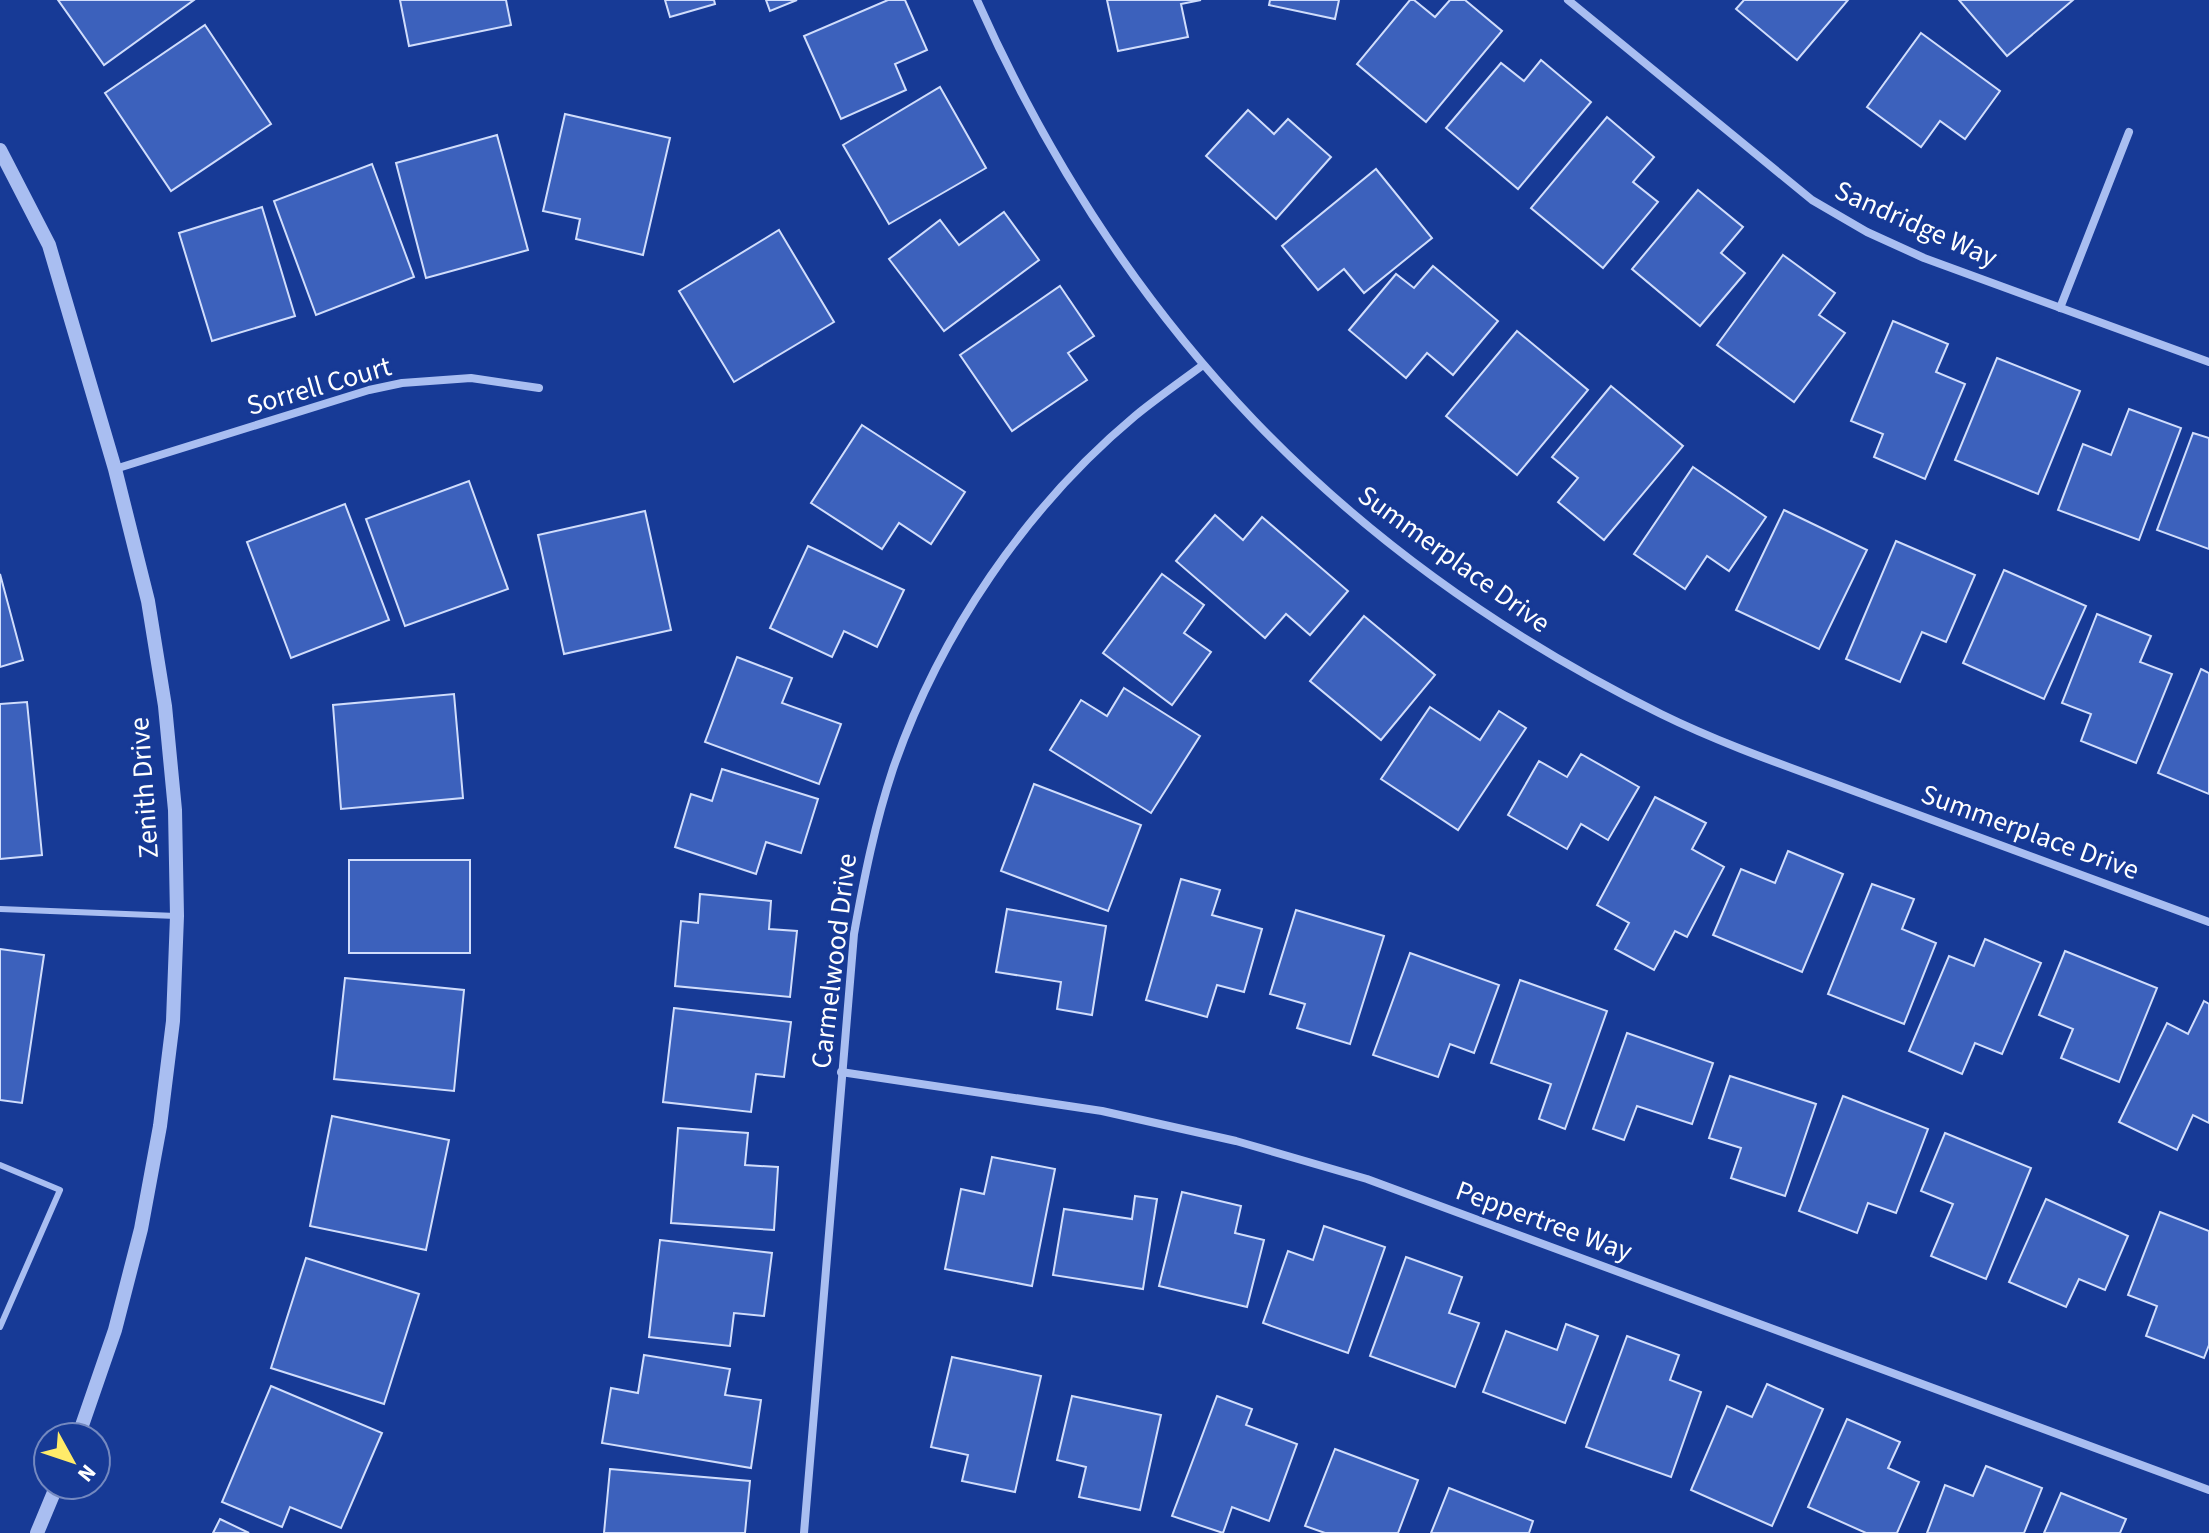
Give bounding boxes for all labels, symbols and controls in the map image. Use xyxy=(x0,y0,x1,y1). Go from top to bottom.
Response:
street label: Sandridge Way xyxy=(1828,170,2004,278)
street label: Sorrell Court xyxy=(242,346,396,426)
street label: Summerplace Drive xyxy=(1349,475,1559,643)
street label: Zenith Drive xyxy=(119,716,169,860)
street label: Summerplace Drive xyxy=(1915,774,2145,890)
street label: Carmelwood Drive xyxy=(801,851,867,1071)
street label: Peppertree Way xyxy=(1450,1171,1638,1271)
north arrow xyxy=(32,1421,112,1501)
text: N xyxy=(70,1457,104,1489)

